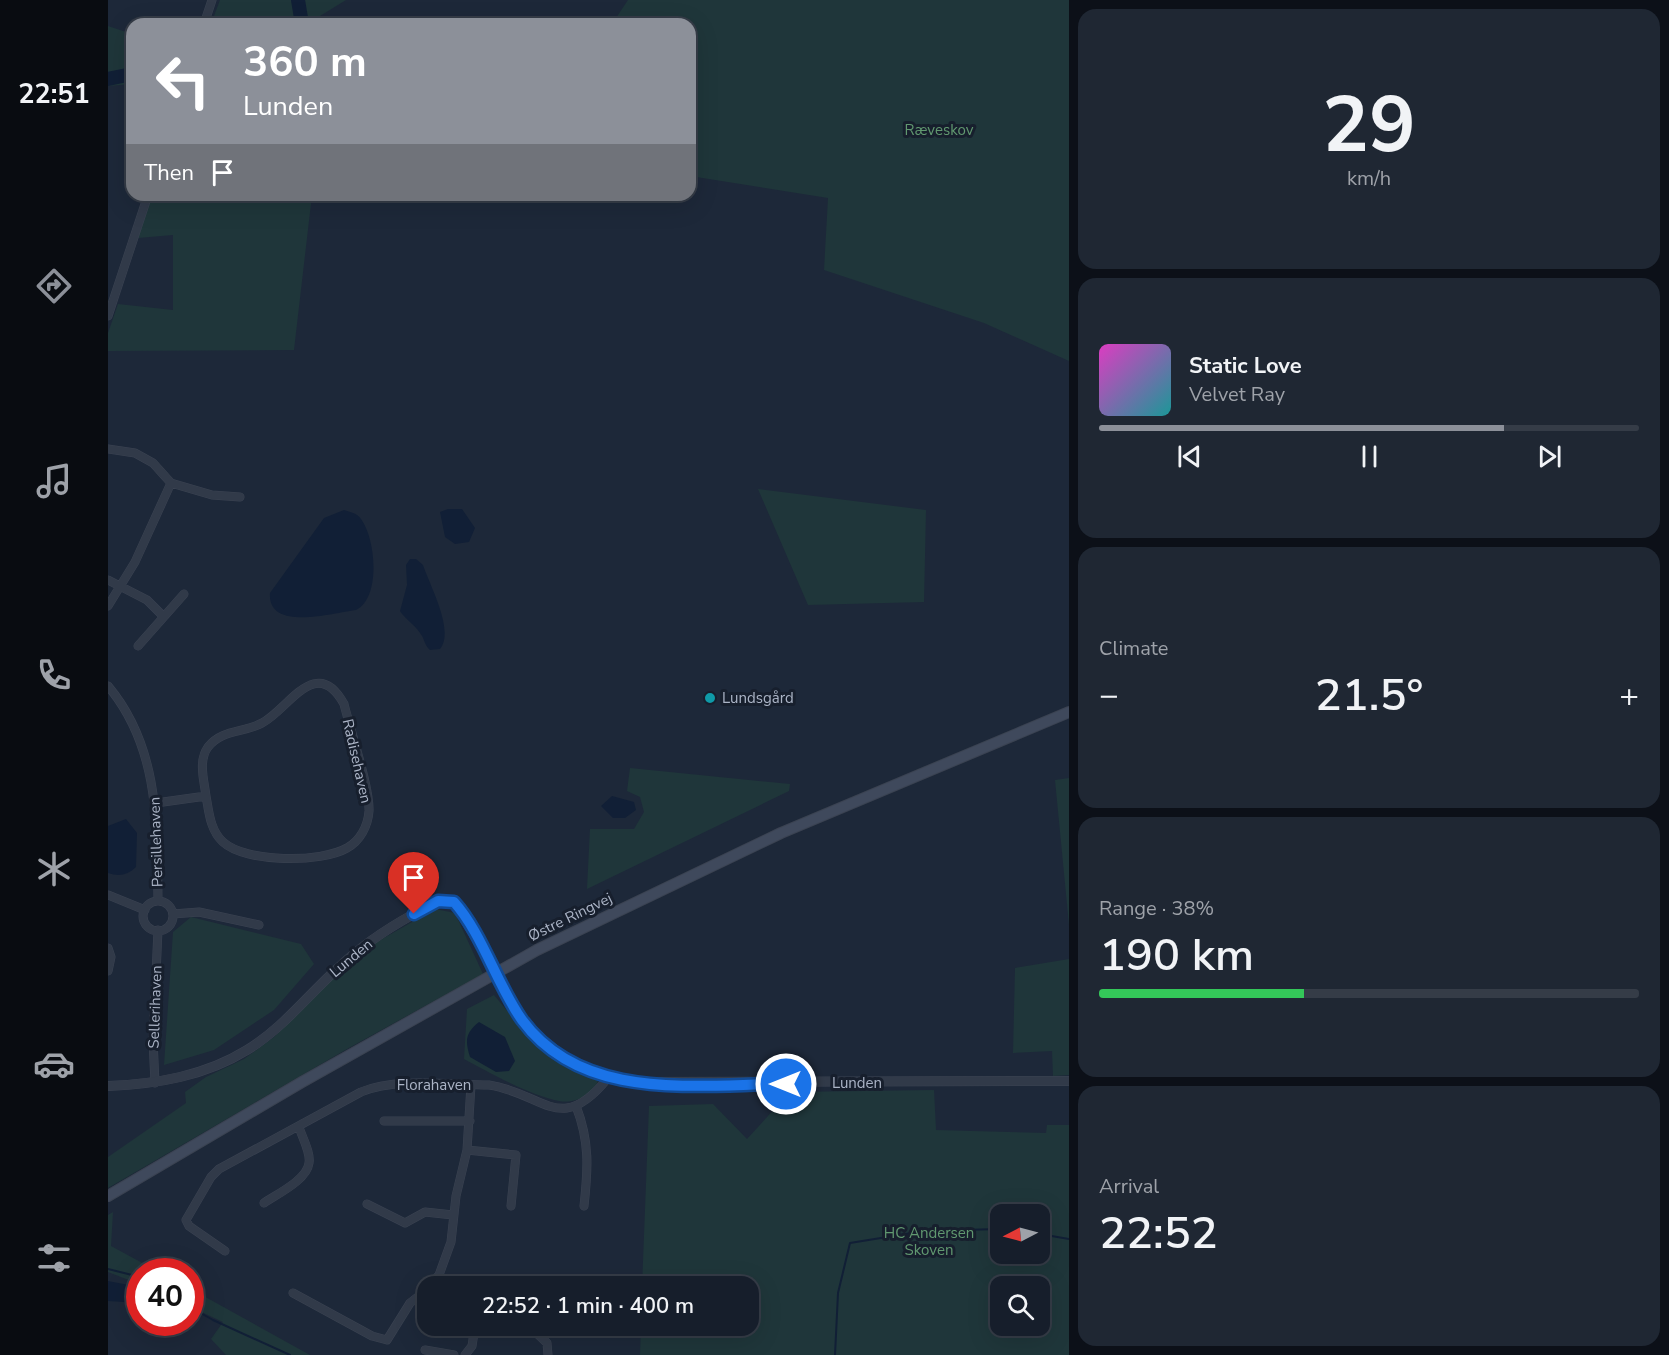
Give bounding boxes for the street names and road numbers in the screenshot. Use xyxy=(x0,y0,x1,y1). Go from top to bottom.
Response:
street label: Radisehaven xyxy=(338,717,376,805)
street label: Persillehaven xyxy=(144,796,168,888)
street label: Østre Ringvej xyxy=(525,888,615,946)
street label: Lunden xyxy=(325,934,377,982)
street label: Sellerihaven xyxy=(144,965,166,1049)
street label: Lunden xyxy=(832,1073,882,1093)
street label: Florahaven xyxy=(397,1075,471,1095)

